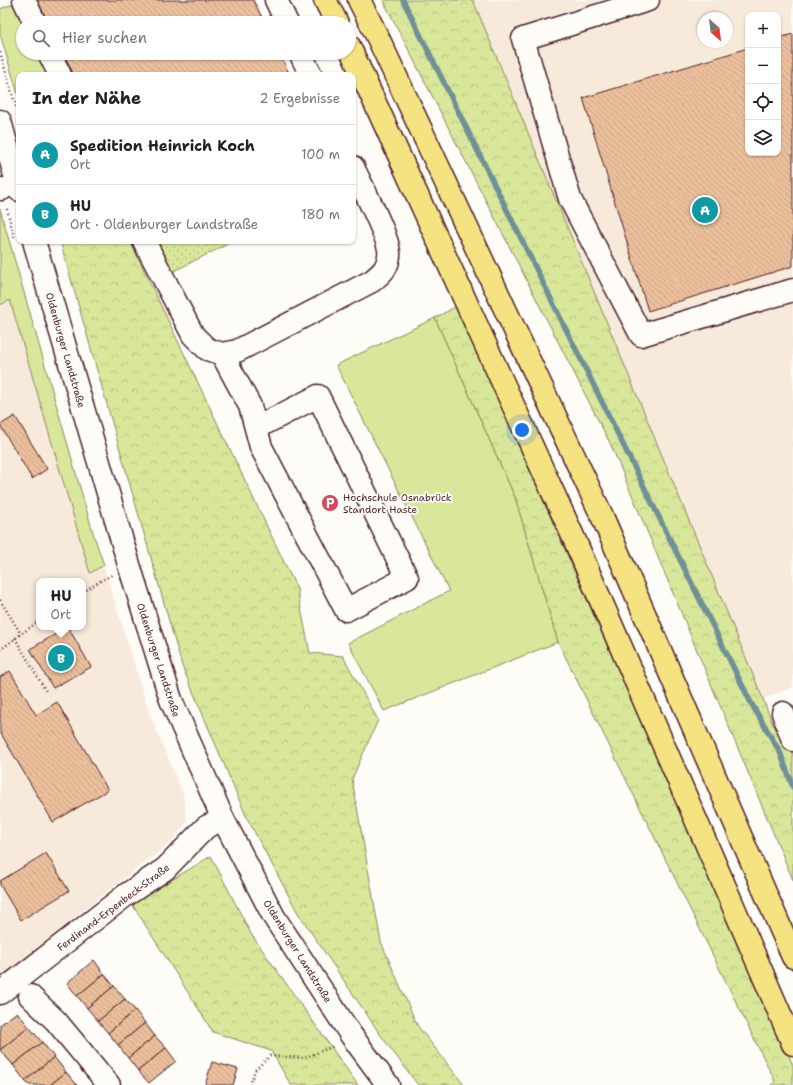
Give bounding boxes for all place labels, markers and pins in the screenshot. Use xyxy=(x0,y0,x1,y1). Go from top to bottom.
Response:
pin: A xyxy=(692,195,718,225)
place label: Hochschule Osnabrück Standort Haste xyxy=(343,491,452,516)
parking icon: Hochschule Osnabrück Standort Haste xyxy=(320,493,340,513)
pin: B xyxy=(48,643,74,673)

